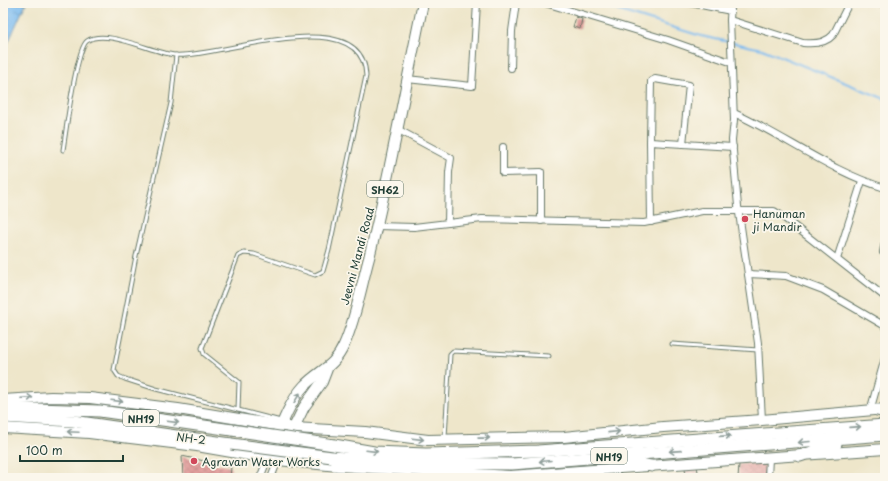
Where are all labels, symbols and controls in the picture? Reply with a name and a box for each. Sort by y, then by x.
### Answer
road number: SH62 [367,181,403,197]
street label: Jeevni Mandi Road [336,205,378,307]
place label: Hanuman ji Mandir [752,205,805,235]
marker: Hanuman ji Mandir [740,214,750,224]
one-way arrow [292,392,301,403]
one-way arrow [20,395,33,402]
one-way arrow [110,397,123,405]
road number: NH19 [123,410,159,426]
one-way arrow [166,418,179,426]
one-way arrow [848,423,861,430]
one-way arrow [67,428,80,435]
street label: NH-2 [175,428,207,448]
one-way arrow [607,428,620,436]
one-way arrow [718,432,731,439]
one-way arrow [477,434,490,442]
one-way arrow [411,435,424,443]
scale bar [20,437,123,463]
one-way arrow [798,438,811,445]
text: 100 m [26,441,63,459]
one-way arrow [365,447,378,455]
road number: NH19 [591,448,627,464]
one-way arrow [669,448,682,455]
place label: Agravan Water Works [202,453,320,470]
marker: Agravan Water Works [189,456,199,466]
one-way arrow [539,457,552,464]

